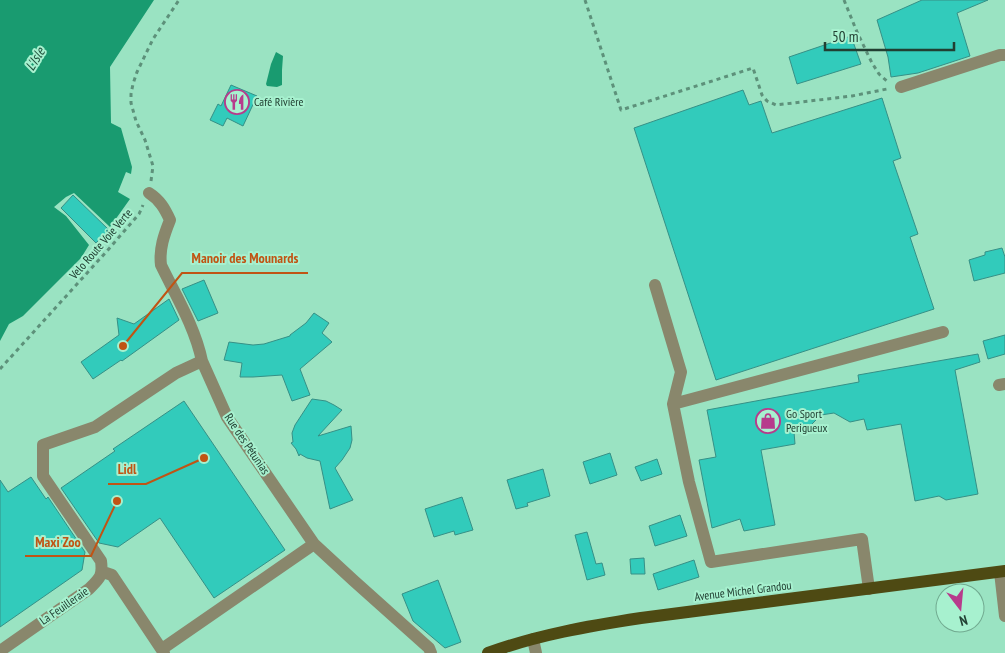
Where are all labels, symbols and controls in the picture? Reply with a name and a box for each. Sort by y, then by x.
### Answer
scale bar [825,20,954,52]
text: 50 m [832,27,858,46]
water label: L'Isle [21,43,50,74]
restaurant icon: Café Rivière [224,89,250,115]
place label: Café Rivière [254,94,303,109]
street label: Velo Route Voie Verte [65,205,135,283]
callout: Manoir des Mounards [182,244,308,273]
text: Manoir des Mounards [192,249,298,267]
place label: Go Sport Perigueux [786,406,827,435]
shop icon: Go Sport Perigueux [755,408,781,434]
street label: Rue des Pétunias [221,410,273,477]
callout: Lidl [108,455,146,484]
text: Lidl [118,460,137,478]
callout: Maxi Zoo [25,527,91,556]
text: Maxi Zoo [35,533,81,551]
street label: Avenue Michel Grandou [693,577,792,604]
street label: La Feuilleraie [36,583,91,628]
north arrow [935,583,985,633]
text: N [957,611,970,630]

